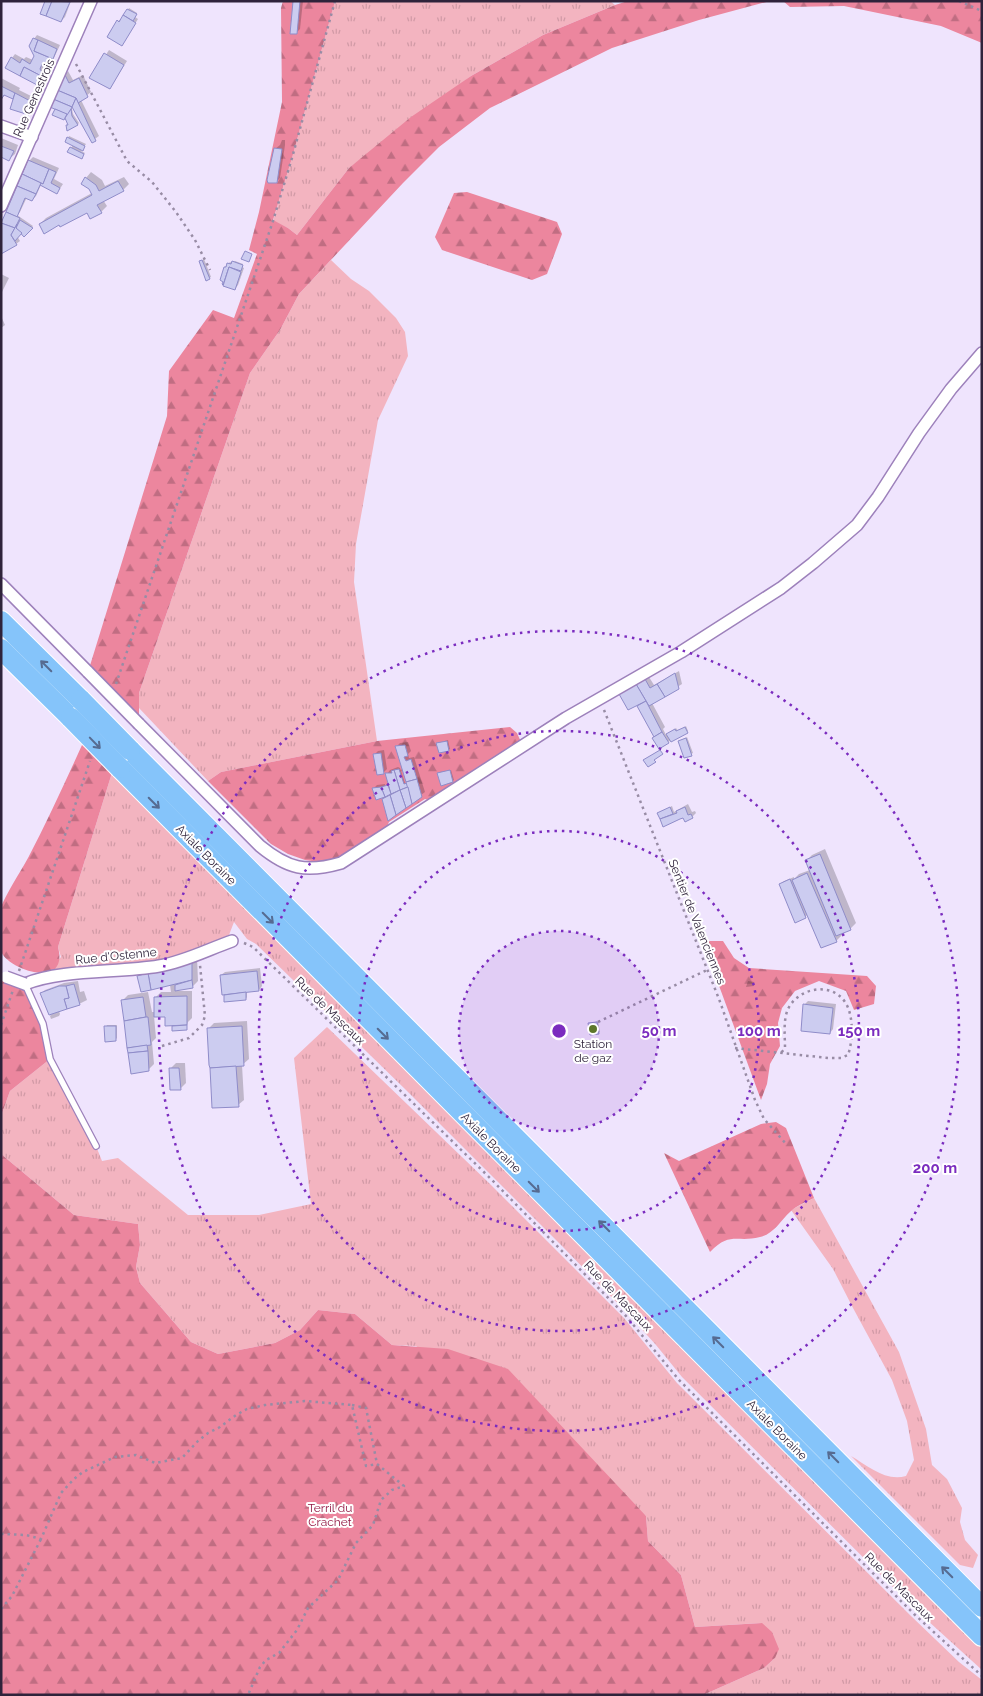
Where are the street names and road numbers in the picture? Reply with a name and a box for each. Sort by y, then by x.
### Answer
street label: Rue Genestrois [11,57,58,139]
street label: Axiale Boraine [173,822,239,888]
street label: Sentier de Valenciennes [665,857,729,987]
street label: Rue d'Ostenne [75,945,157,967]
street label: Rue de Mascaux [292,974,368,1048]
street label: Axiale Boraine [458,1110,524,1176]
street label: Rue de Mascaux [581,1258,655,1334]
street label: Axiale Boraine [744,1397,810,1463]
street label: Rue de Mascaux [862,1550,936,1624]

